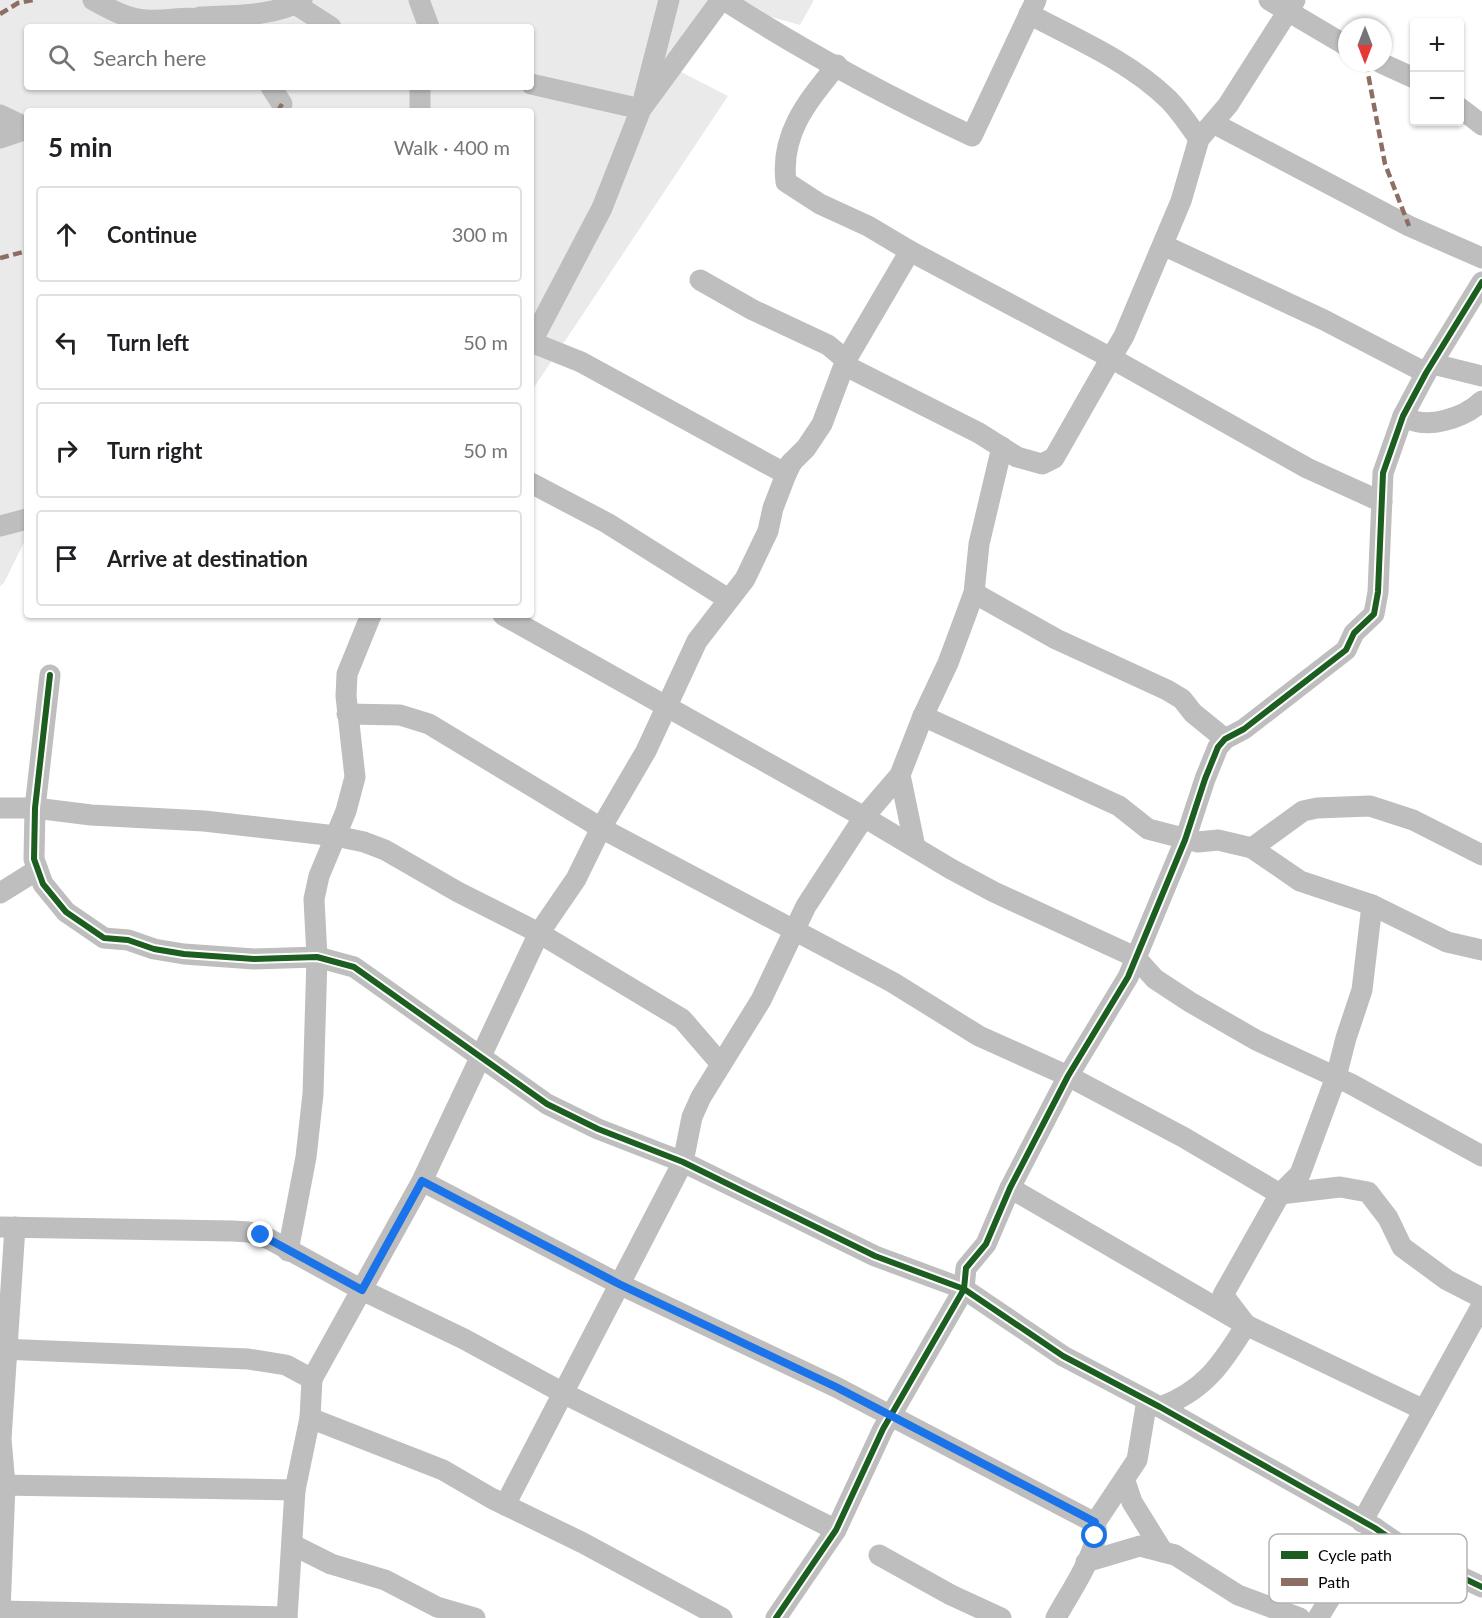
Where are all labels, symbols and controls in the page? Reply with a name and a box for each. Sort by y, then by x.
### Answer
north arrow [1338,18,1392,72]
map controls [1410,18,1464,126]
button: + [1410,18,1464,72]
search box [24,24,534,90]
icon: search [45,41,78,74]
text: Search here [93,44,206,71]
button: − [1410,72,1464,126]
text: 5 min [48,131,112,163]
text: Walk · 400 m [394,135,510,159]
icon: ahead [50,218,83,251]
text: Continue [107,221,197,248]
text: 300 m [452,222,508,246]
icon: left [50,326,83,359]
text: Turn left [107,329,189,356]
text: 50 m [463,330,508,354]
icon: right [50,434,83,467]
text: Turn right [107,437,202,464]
text: 50 m [463,438,508,462]
icon: arrive [50,542,83,575]
text: Arrive at destination [107,545,308,572]
route end [247,1221,273,1247]
route start [1081,1522,1107,1548]
legend [1269,1534,1467,1603]
text: Cycle path [1318,1545,1392,1564]
text: Path [1318,1572,1350,1591]

